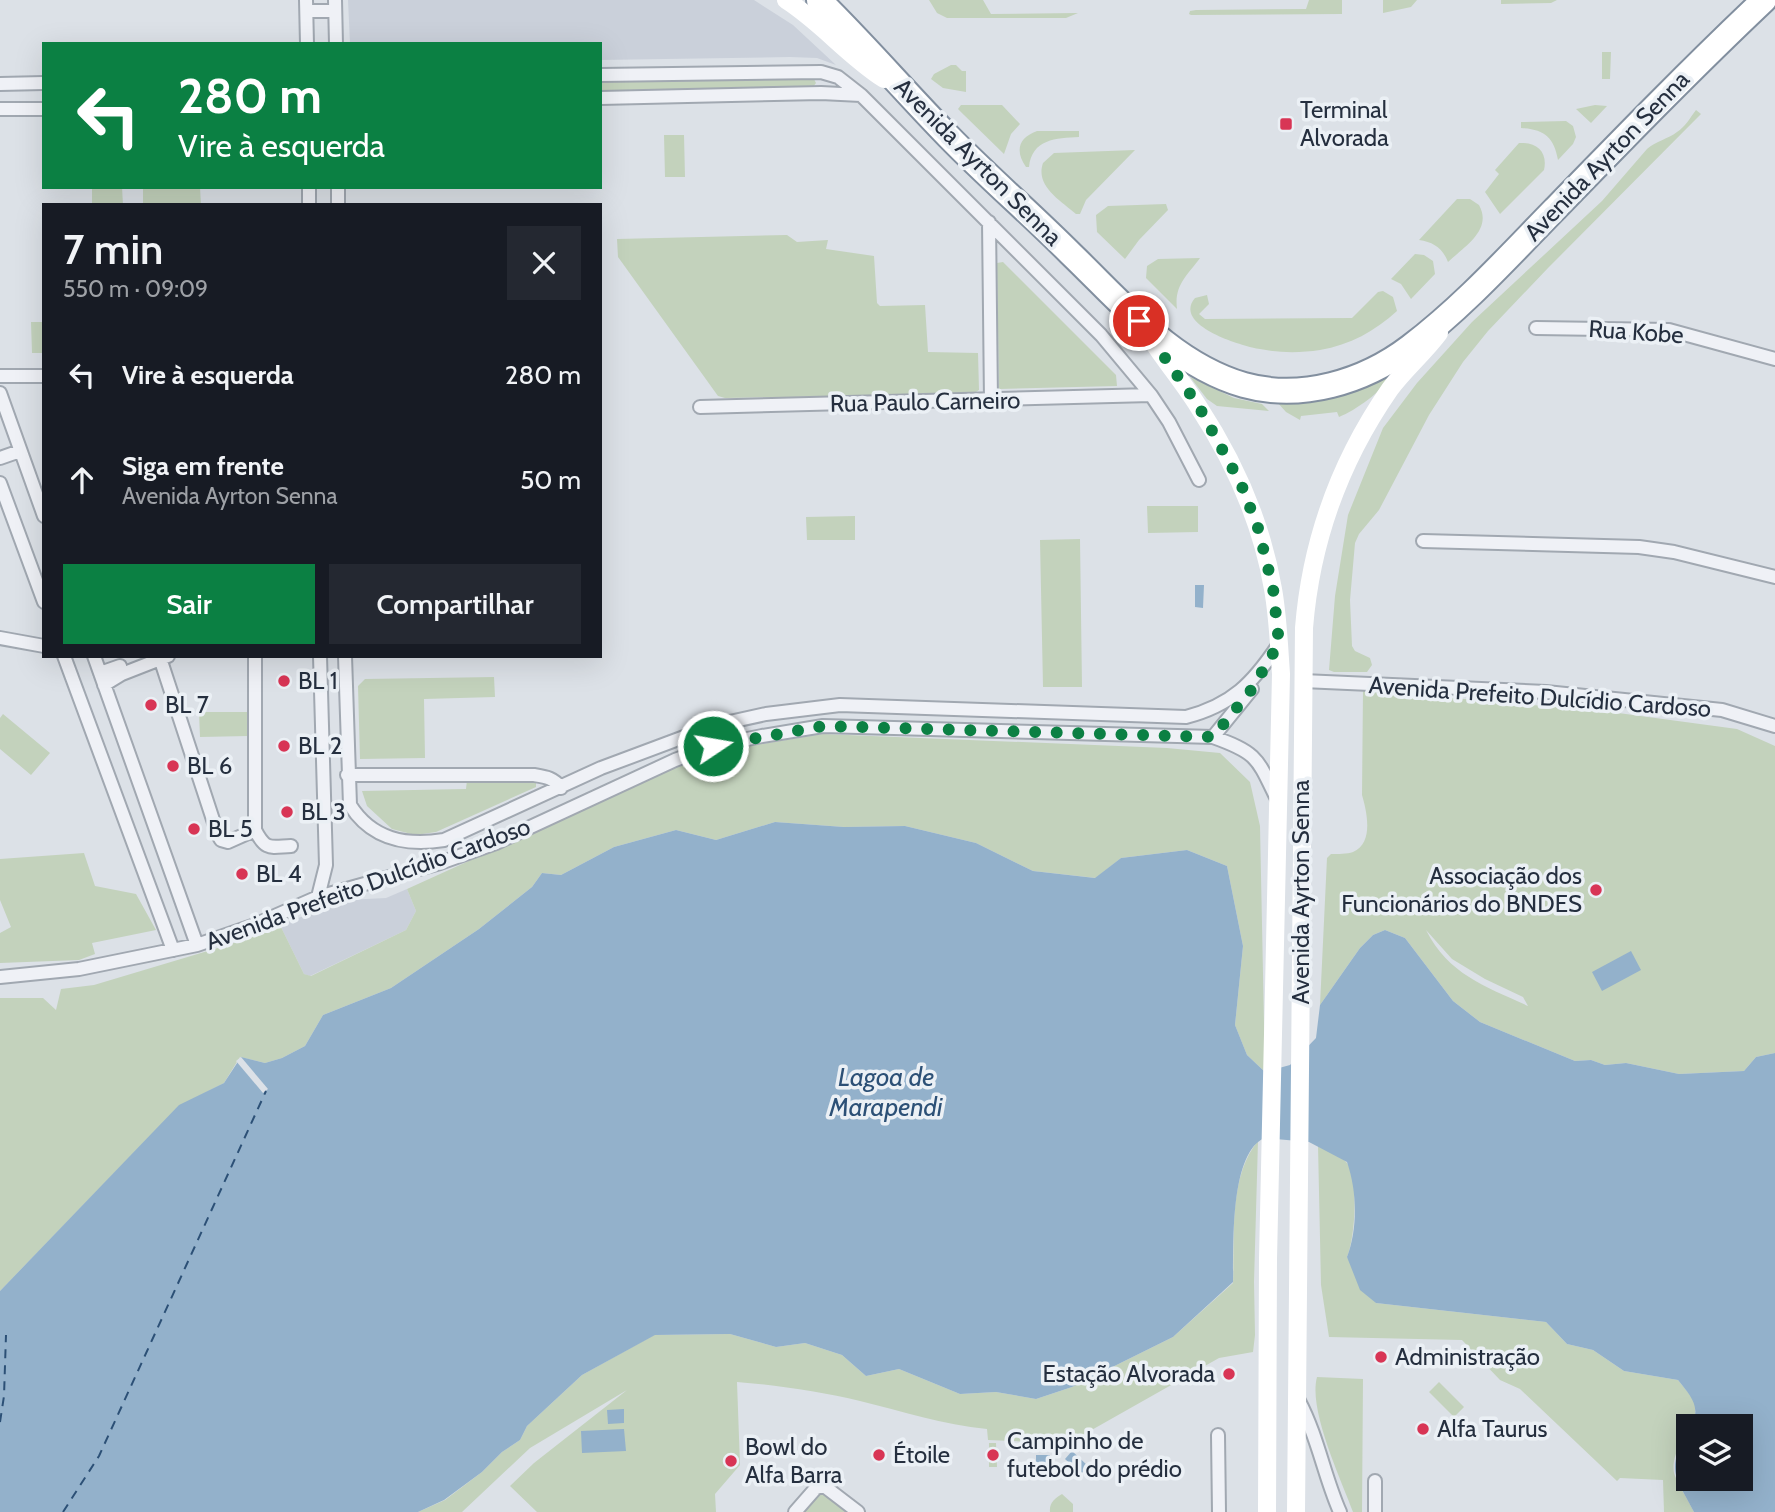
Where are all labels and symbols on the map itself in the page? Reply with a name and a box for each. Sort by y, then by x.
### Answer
street label: Avenida Ayrton Senna [1518,64,1695,247]
street label: Avenida Ayrton Senna [889,72,1068,252]
place label: Terminal Alvorada [1300,95,1389,152]
marker: Terminal Alvorada [1278,116,1294,132]
pin [1109,291,1169,351]
street label: Rua Kobe [1588,314,1685,349]
street label: Rua Paulo Carneiro [830,385,1020,418]
place label: BL 1 [298,666,338,695]
street label: Avenida Prefeito Dulcídio Cardoso [1368,670,1712,723]
marker: BL 1 [276,673,292,689]
place label: BL 7 [165,690,209,719]
marker: BL 7 [143,697,159,713]
position arrow [676,709,750,783]
place label: BL 2 [298,731,342,760]
marker: BL 2 [276,738,292,754]
place label: BL 6 [187,751,232,780]
marker: BL 6 [165,758,181,774]
street label: Avenida Ayrton Senna [1286,779,1315,1004]
place label: BL 3 [301,797,346,826]
marker: BL 3 [279,804,295,820]
street label: Avenida Prefeito Dulcídio Cardoso [202,811,534,956]
place label: BL 5 [208,814,253,843]
marker: BL 5 [186,821,202,837]
place label: BL 4 [256,859,302,888]
place label: Associação dos Funcionários do BNDES [1341,861,1582,918]
marker: BL 4 [234,866,250,882]
marker: Associação dos Funcionários do BNDES [1588,882,1604,898]
water label: Lagoa de Marapendi [828,1061,943,1123]
place label: Administração [1395,1342,1540,1371]
marker: Administração [1373,1349,1389,1365]
place label: Estação Alvorada [1043,1359,1215,1388]
marker: Estação Alvorada [1221,1366,1237,1382]
place label: Alfa Taurus [1437,1414,1548,1443]
marker: Alfa Taurus [1415,1421,1431,1437]
place label: Campinho de futebol do prédio [1007,1426,1182,1483]
place label: Bowl do Alfa Barra [745,1432,843,1489]
place label: Étoile [893,1440,950,1469]
marker: Étoile [871,1447,887,1463]
marker: Campinho de futebol do prédio [985,1447,1001,1463]
marker: Bowl do Alfa Barra [723,1453,739,1469]

